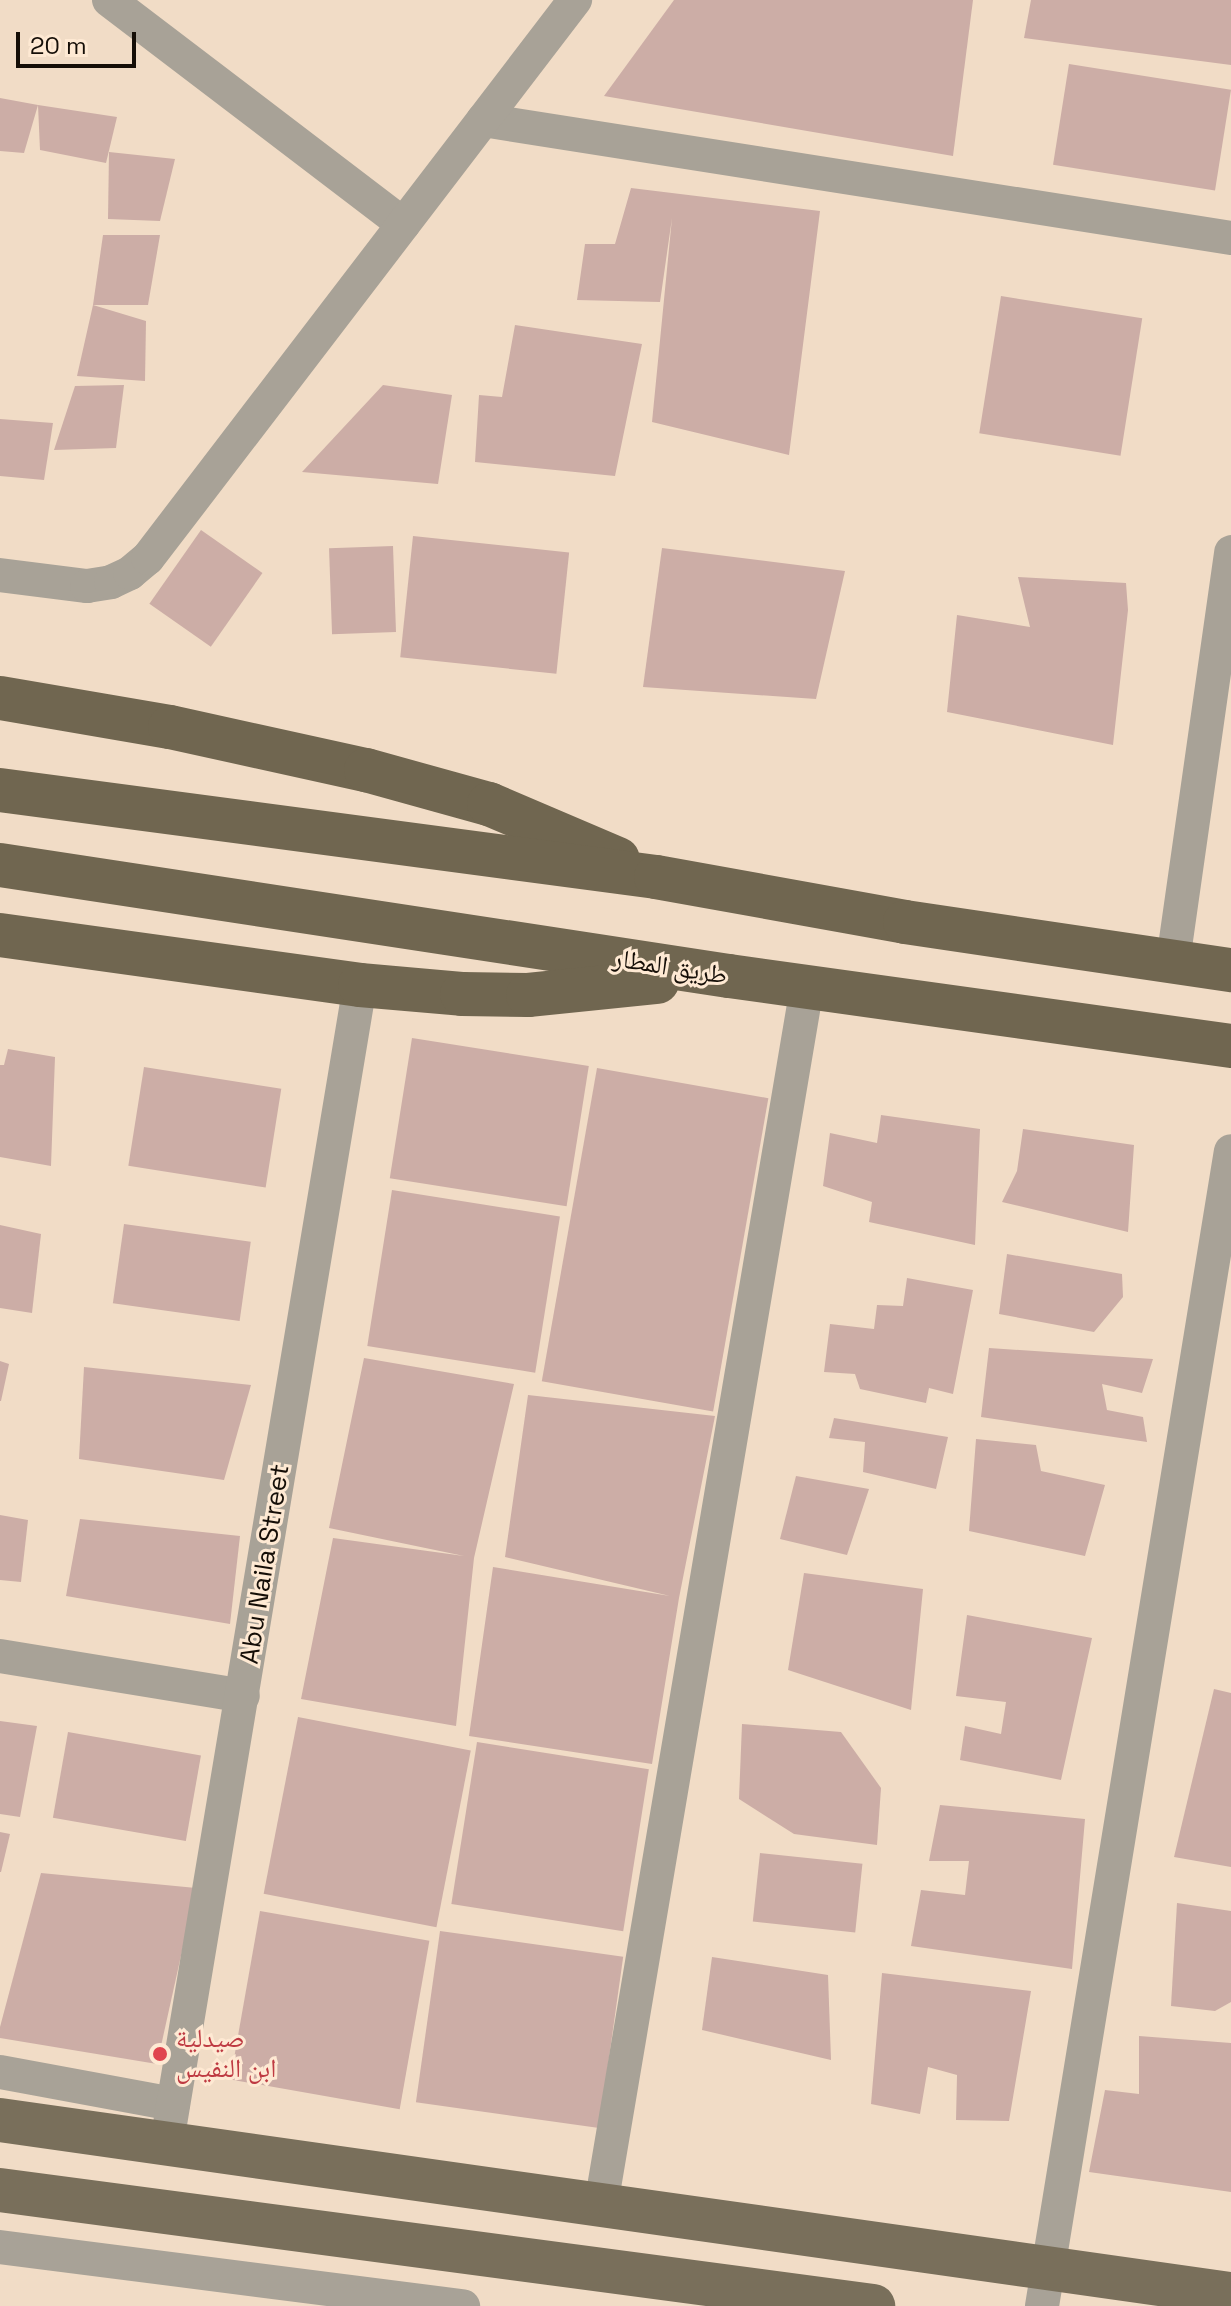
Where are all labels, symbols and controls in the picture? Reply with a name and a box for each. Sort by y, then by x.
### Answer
scale bar [20,16,140,66]
text: 20 m [30,30,87,61]
street label: طريق المطار [611,943,729,991]
street label: Abu Naila Street [234,1462,296,1666]
place label: صيدلية ابن النفيس [176,2023,276,2084]
marker: صيدلية ابن النفيس [151,2045,169,2063]

